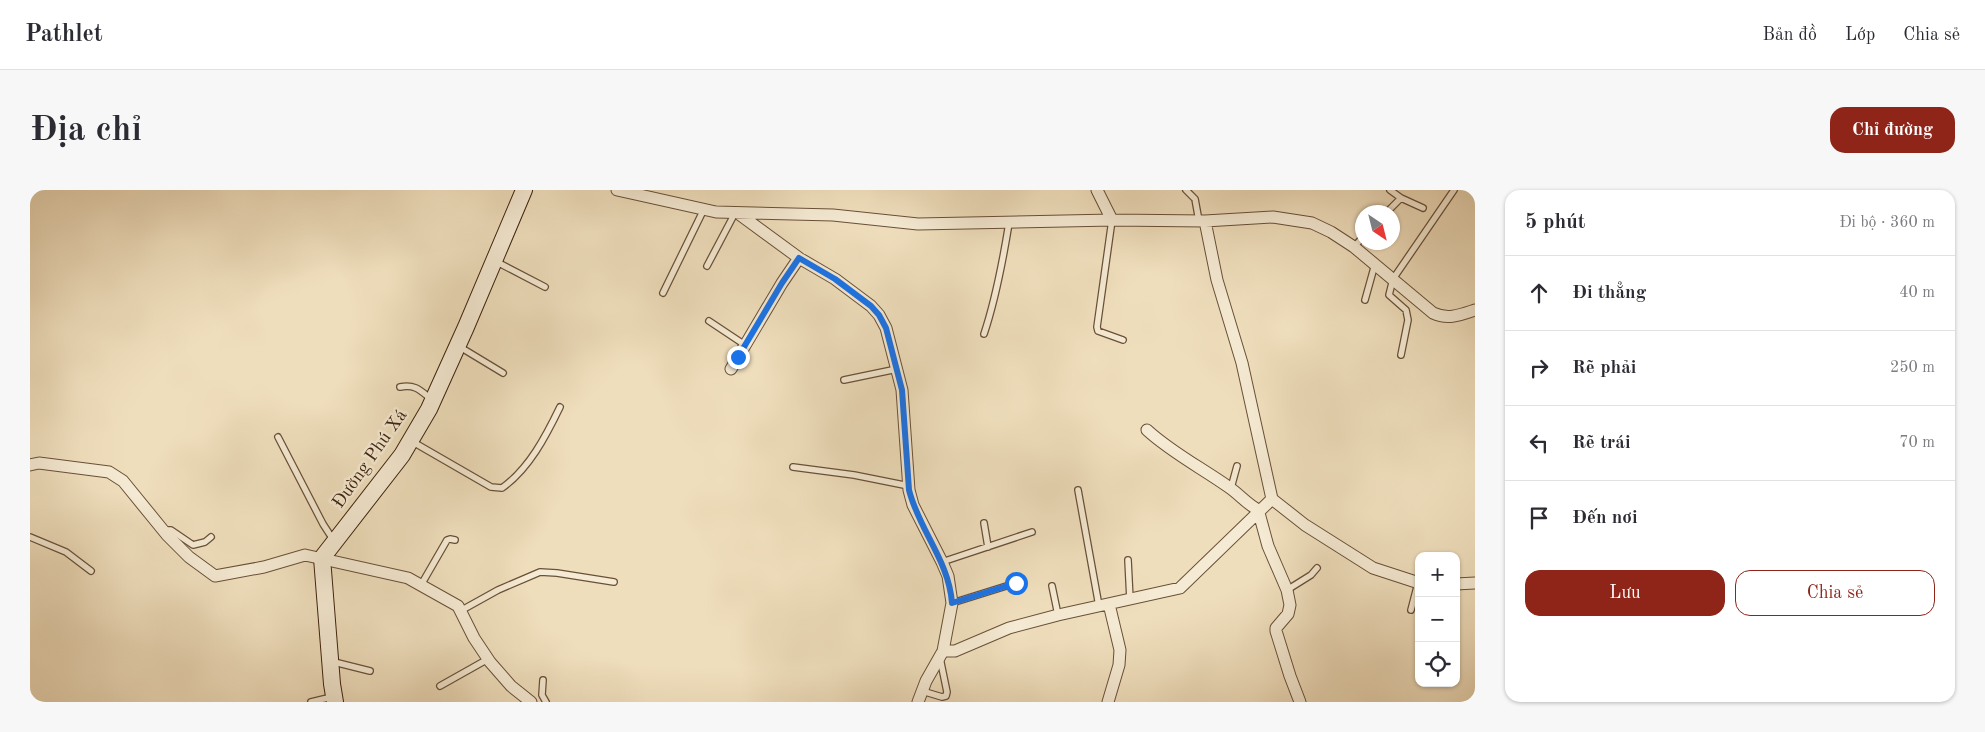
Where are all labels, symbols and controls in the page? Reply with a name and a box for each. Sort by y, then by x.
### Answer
text: Pathlet [25,23,103,47]
text: Bản đồ [1763,26,1817,44]
text: Lớp [1845,26,1875,44]
text: Chia sẻ [1903,26,1960,44]
button: Chỉ đường [1830,107,1955,153]
text: Địa chỉ [30,113,142,148]
north arrow [1355,205,1400,250]
text: 5 phút [1525,212,1585,233]
text: Đi bộ · 360 m [1839,215,1935,231]
icon: ahead [1525,279,1553,307]
text: Đi thẳng [1572,284,1646,303]
text: 40 m [1899,285,1935,301]
route end [727,346,750,369]
icon: right [1525,354,1553,382]
text: Rẽ phải [1572,359,1636,378]
text: 250 m [1890,360,1935,376]
street label: Đường Phú Xá [329,406,411,512]
icon: left [1525,429,1553,457]
text: Rẽ trái [1572,434,1631,453]
text: 70 m [1899,435,1935,451]
icon: arrive [1525,504,1553,532]
text: Đến nơi [1572,509,1638,528]
map controls [1415,552,1460,687]
button: + [1415,552,1460,597]
button: Lưu [1525,570,1725,616]
button: Chia sẻ [1735,570,1935,616]
route start [1005,572,1028,595]
button: − [1415,597,1460,642]
button: locate [1415,642,1460,687]

